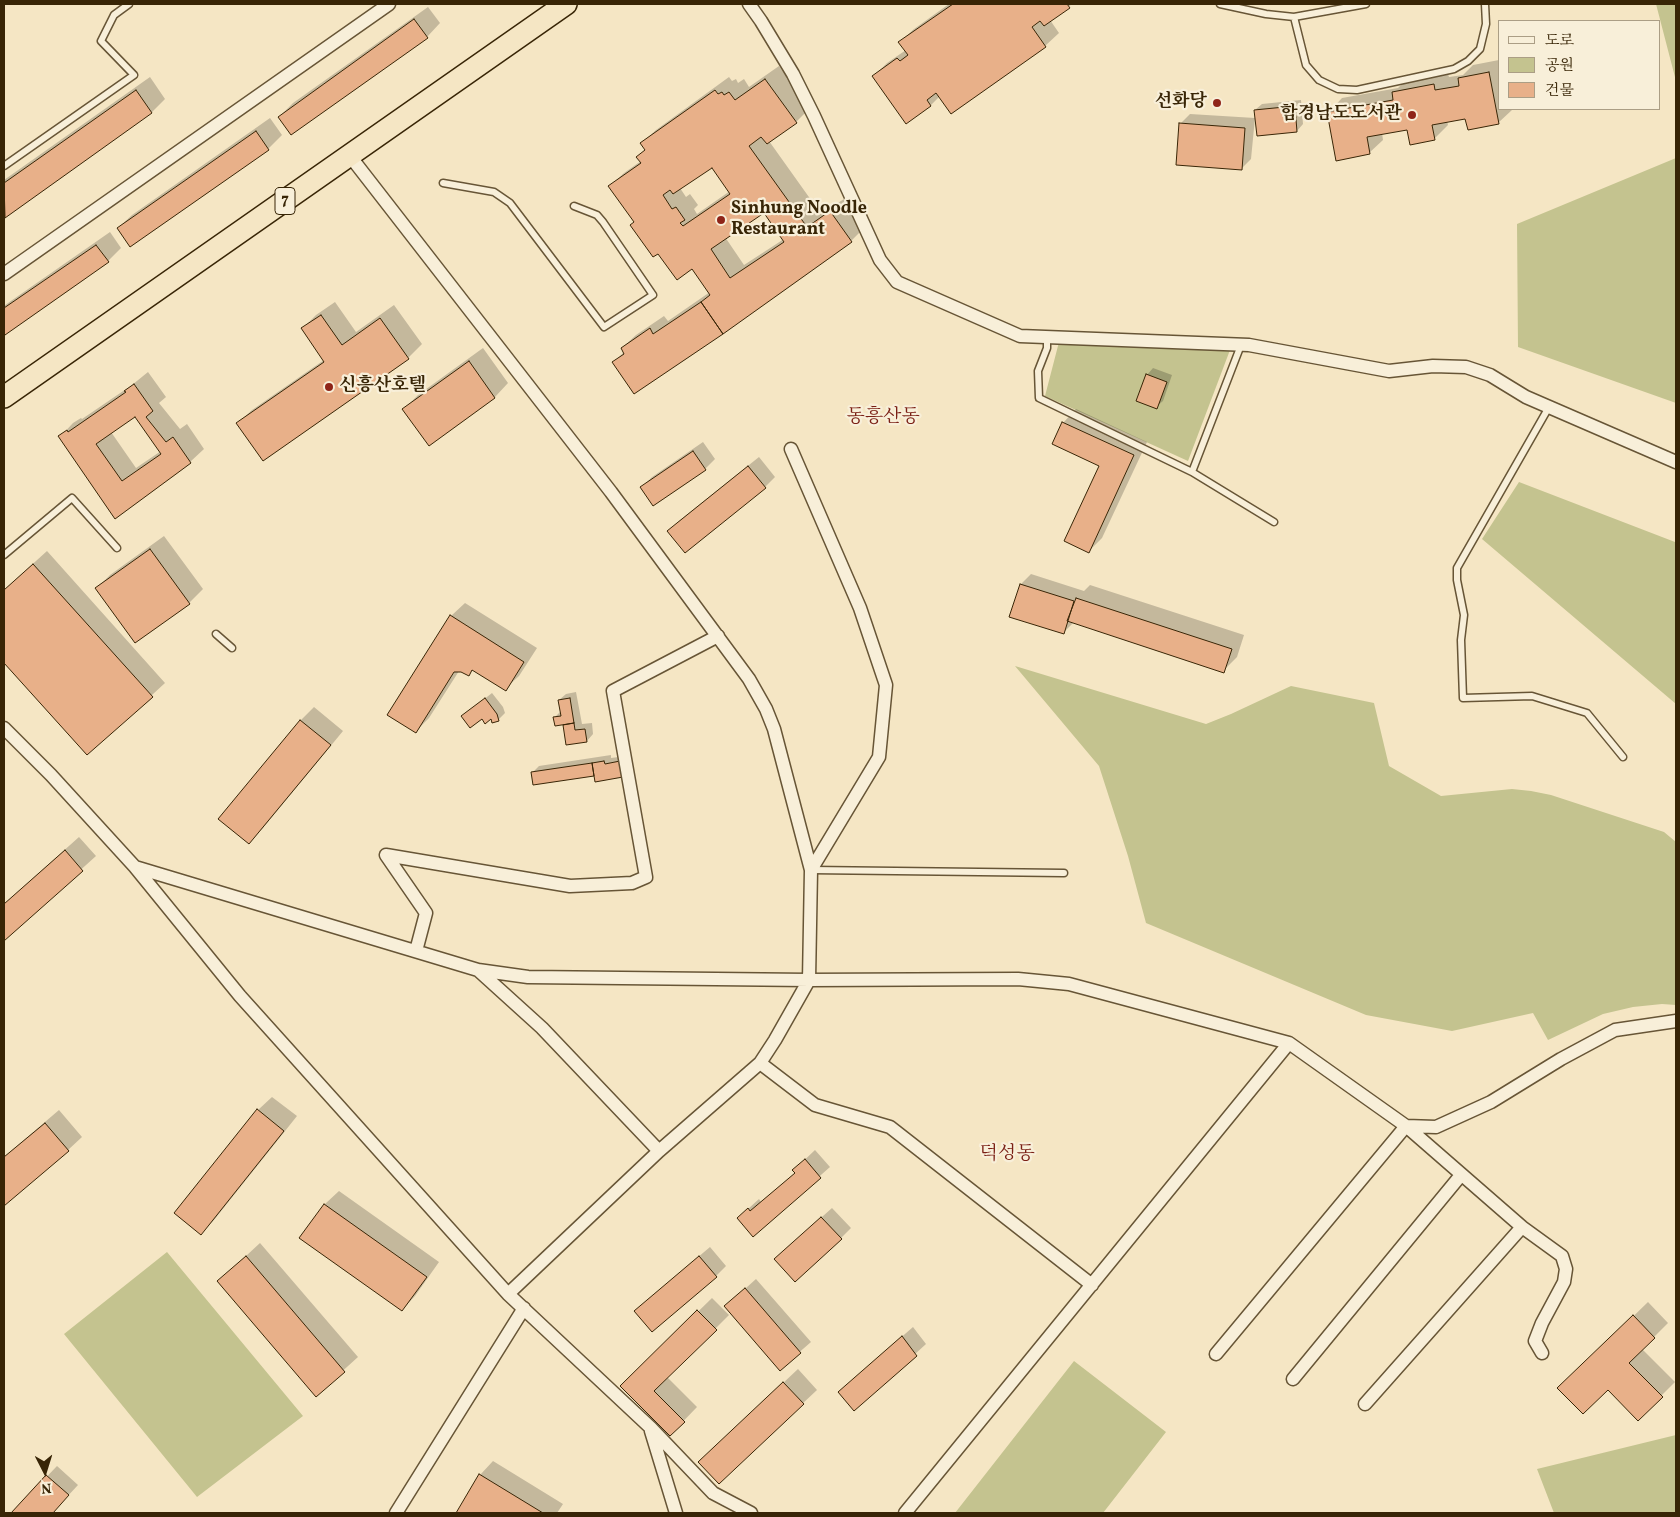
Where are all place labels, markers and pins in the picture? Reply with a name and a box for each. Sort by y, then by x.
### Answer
place label: 선화당 [1155,92,1207,114]
marker: 선화당 [1211,97,1223,109]
place label: 함경남도도서관 [1280,104,1402,126]
marker: 함경남도도서관 [1406,109,1418,121]
place label: Sinhung Noodle Restaurant [731,199,867,242]
marker: Sinhung Noodle Restaurant [715,214,727,226]
place label: 신흥산호텔 [339,376,426,398]
marker: 신흥산호텔 [323,381,335,393]

